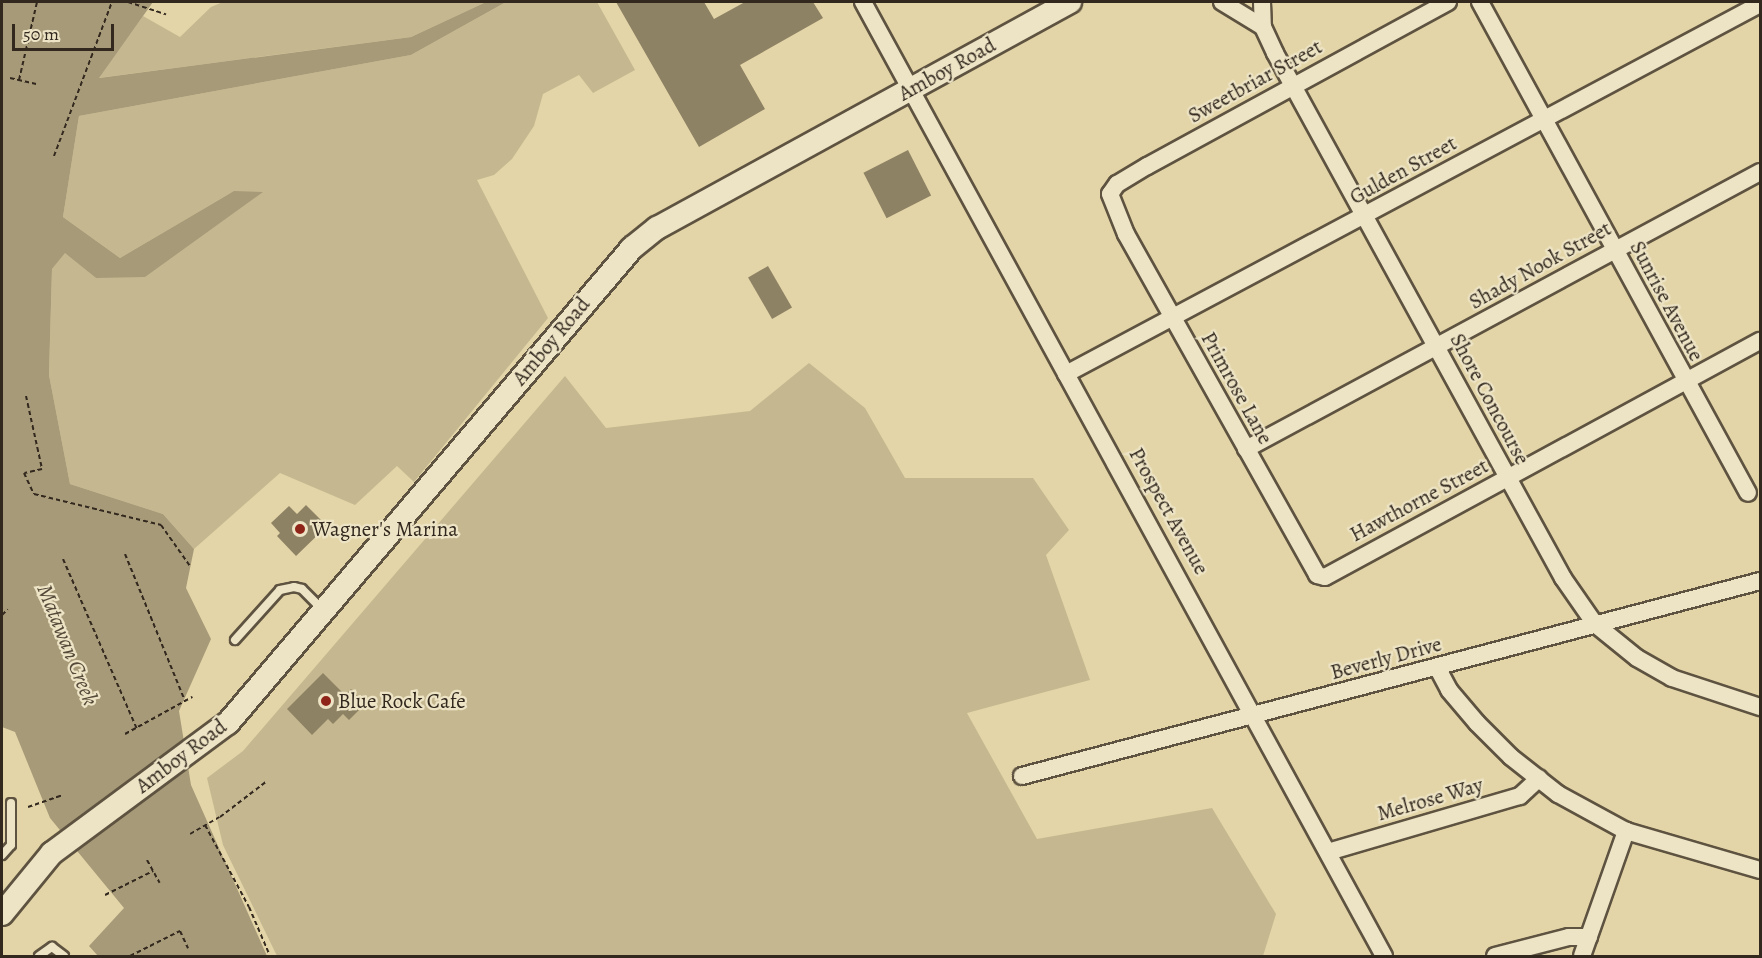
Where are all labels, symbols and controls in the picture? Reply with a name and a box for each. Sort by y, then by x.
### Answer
scale bar [15,12,117,50]
text: 50 m [23,22,59,46]
street label: Amboy Road [894,32,1000,106]
street label: Sweetbriar Street [1184,34,1326,128]
street label: Gulden Street [1345,130,1461,210]
street label: Shady Nook Street [1465,216,1615,314]
street label: Sunrise Avenue [1625,237,1709,365]
street label: Amboy Road [507,292,595,390]
street label: Primrose Lane [1196,327,1278,449]
street label: Shore Concourse [1445,329,1535,469]
street label: Prospect Avenue [1124,443,1214,579]
street label: Hawthorne Street [1346,453,1492,547]
place label: Wagner's Marina [312,516,458,542]
marker: Wagner's Marina [293,522,307,536]
water label: Matawan Creek [31,581,103,709]
street label: Beverly Drive [1328,631,1444,685]
place label: Blue Rock Cafe [338,688,466,714]
marker: Blue Rock Cafe [319,694,333,708]
street label: Amboy Road [131,714,231,798]
street label: Melrose Way [1374,772,1486,826]

